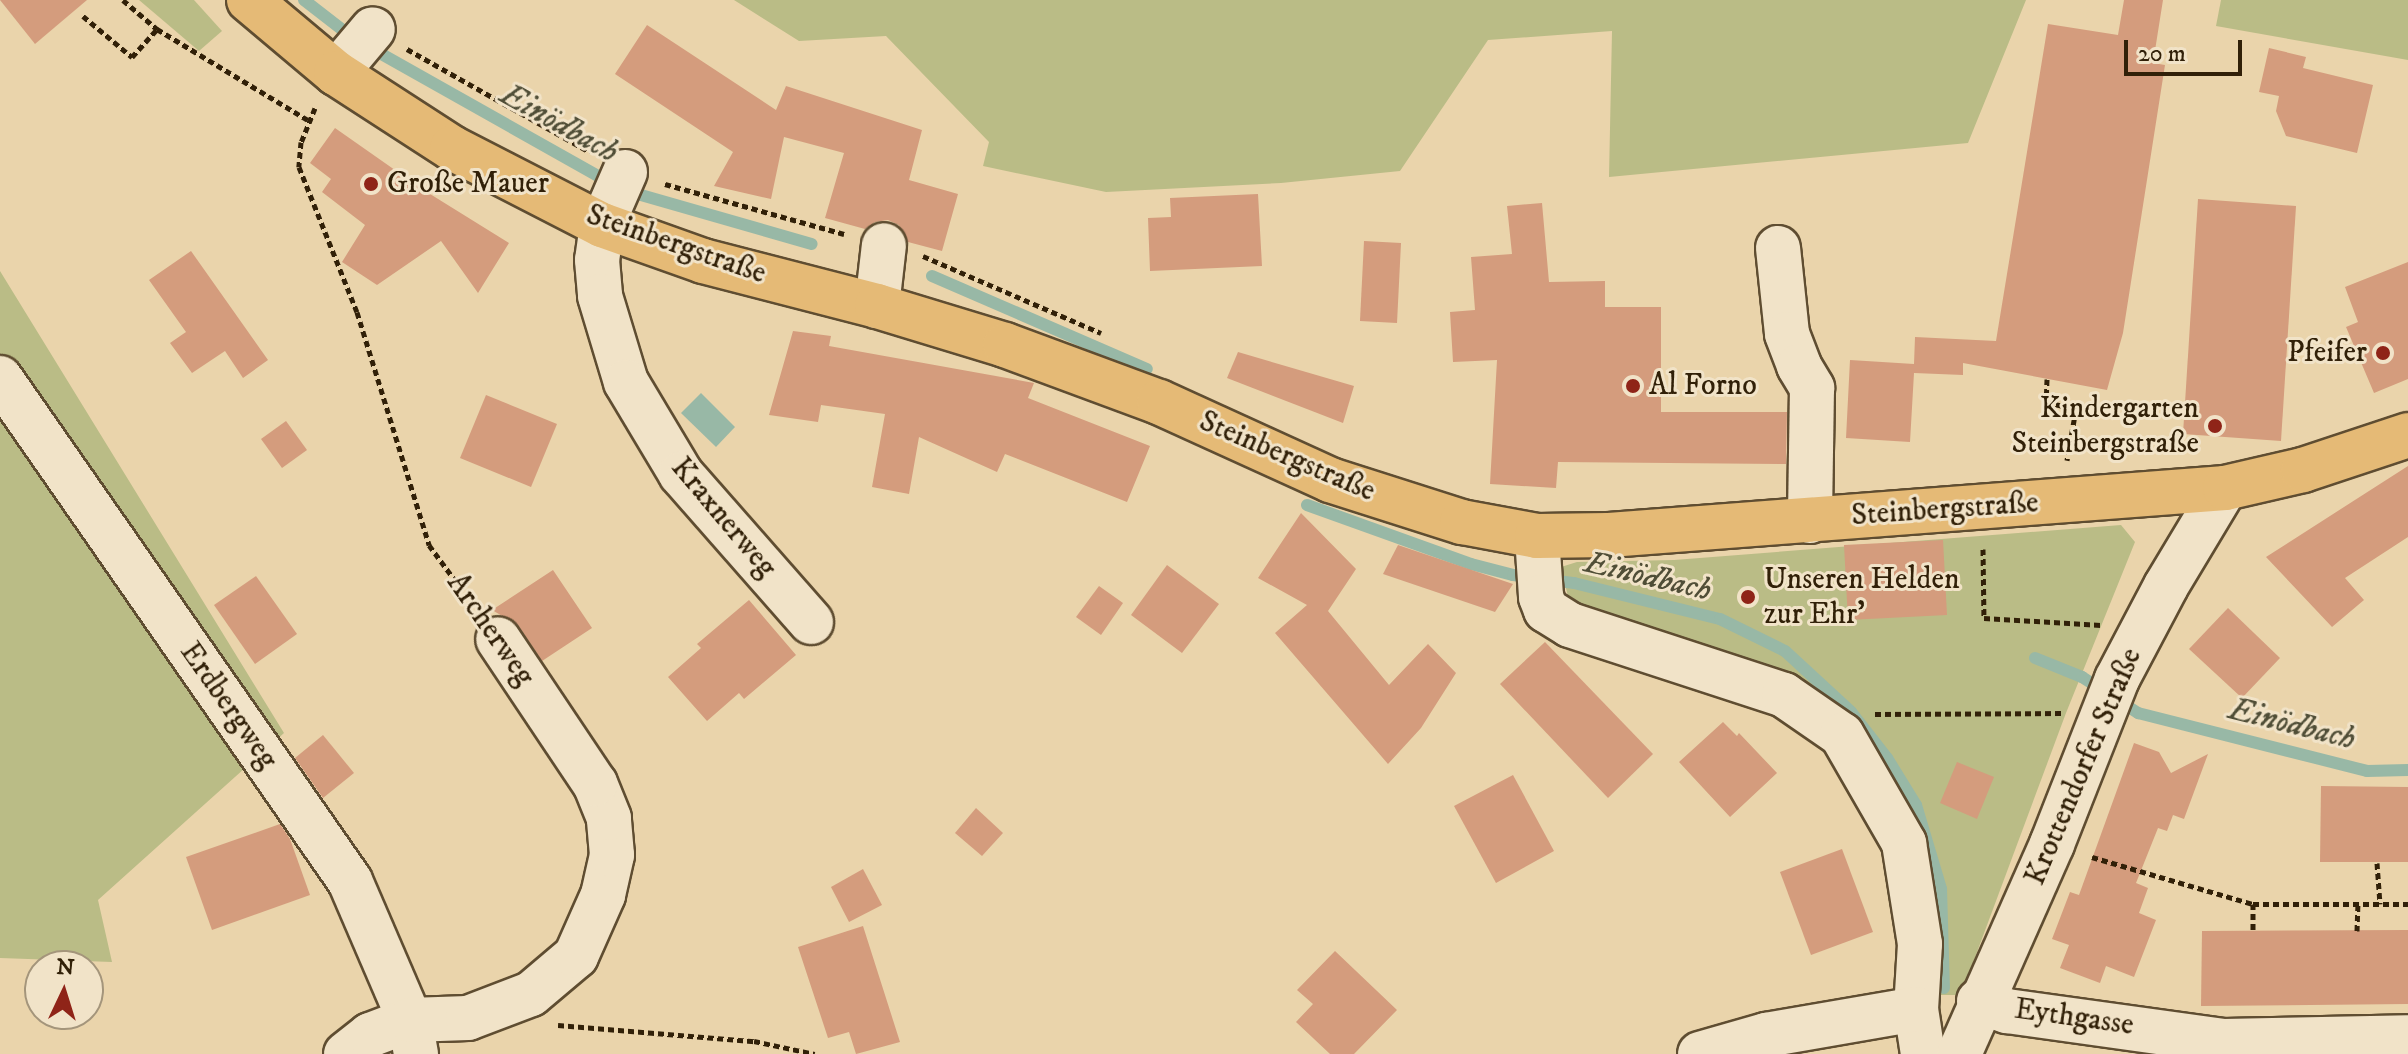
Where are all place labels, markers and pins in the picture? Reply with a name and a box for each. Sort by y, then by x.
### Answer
place label: Große Mauer [387,166,549,202]
marker: Große Mauer [362,175,380,193]
place label: Pfeifer [2287,335,2367,371]
marker: Pfeifer [2374,344,2392,362]
place label: Al Forno [1649,368,1757,404]
marker: Al Forno [1624,377,1642,395]
place label: Kindergarten Steinbergstraße [2012,391,2199,462]
marker: Kindergarten Steinbergstraße [2206,417,2224,435]
place label: Unseren Helden zur Ehr' [1764,562,1960,632]
marker: Unseren Helden zur Ehr' [1739,588,1757,606]

